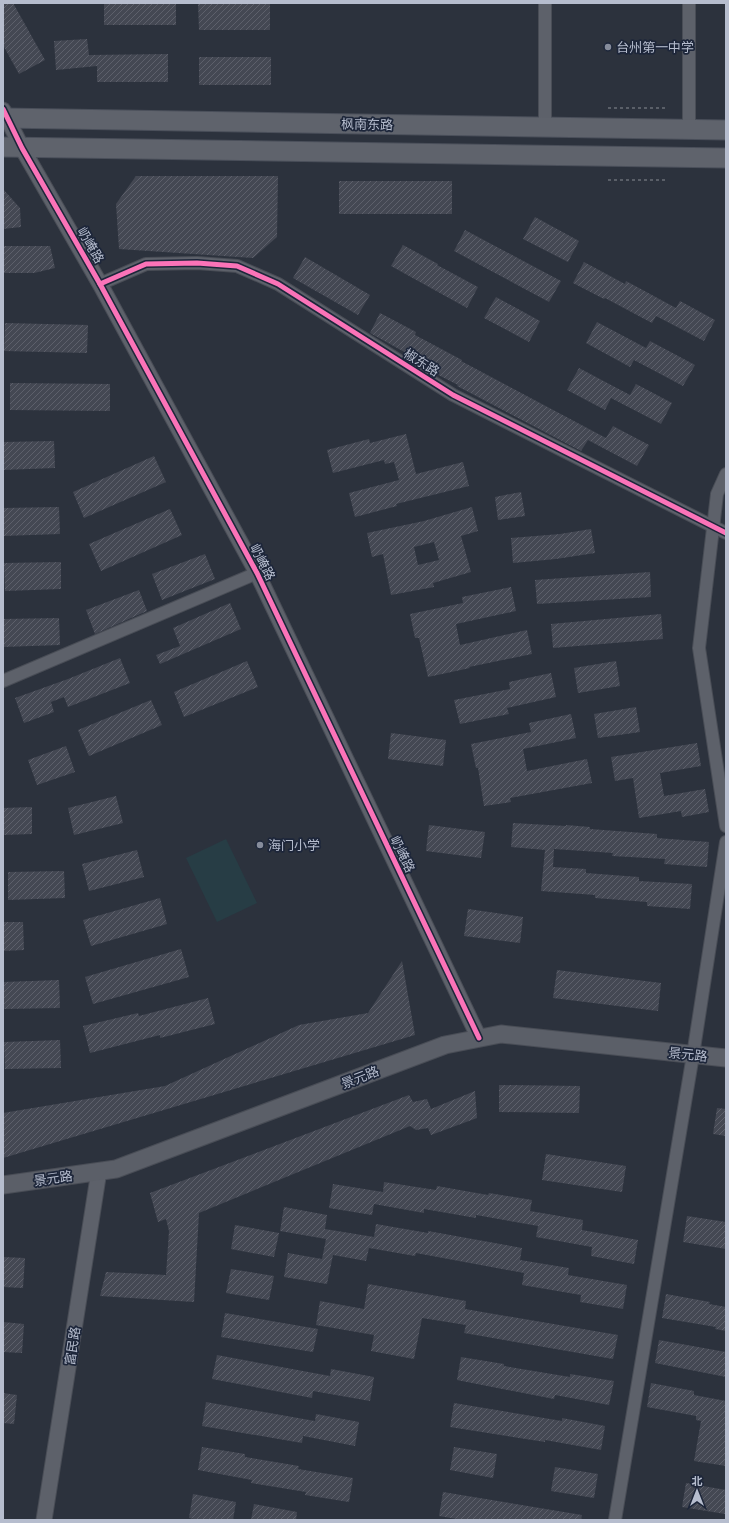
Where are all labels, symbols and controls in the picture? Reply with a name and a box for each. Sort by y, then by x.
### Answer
place label: 台州第一中学 [616,40,694,54]
marker: 台州第一中学 [603,42,613,52]
street label: 枫南东路 [341,117,393,131]
street label: 屷崦路 [75,225,107,265]
street label: 椒东路 [402,346,442,378]
street label: 屷崦路 [248,541,278,583]
street label: 屷崦路 [388,833,418,875]
place label: 海门小学 [268,838,320,852]
marker: 海门小学 [255,840,265,850]
street label: 景元路 [668,1045,708,1063]
street label: 景元路 [339,1063,381,1091]
street label: 景元路 [33,1168,73,1188]
street label: 富民路 [62,1326,82,1366]
north arrow [677,1471,717,1511]
text: 北 [692,1475,703,1487]

